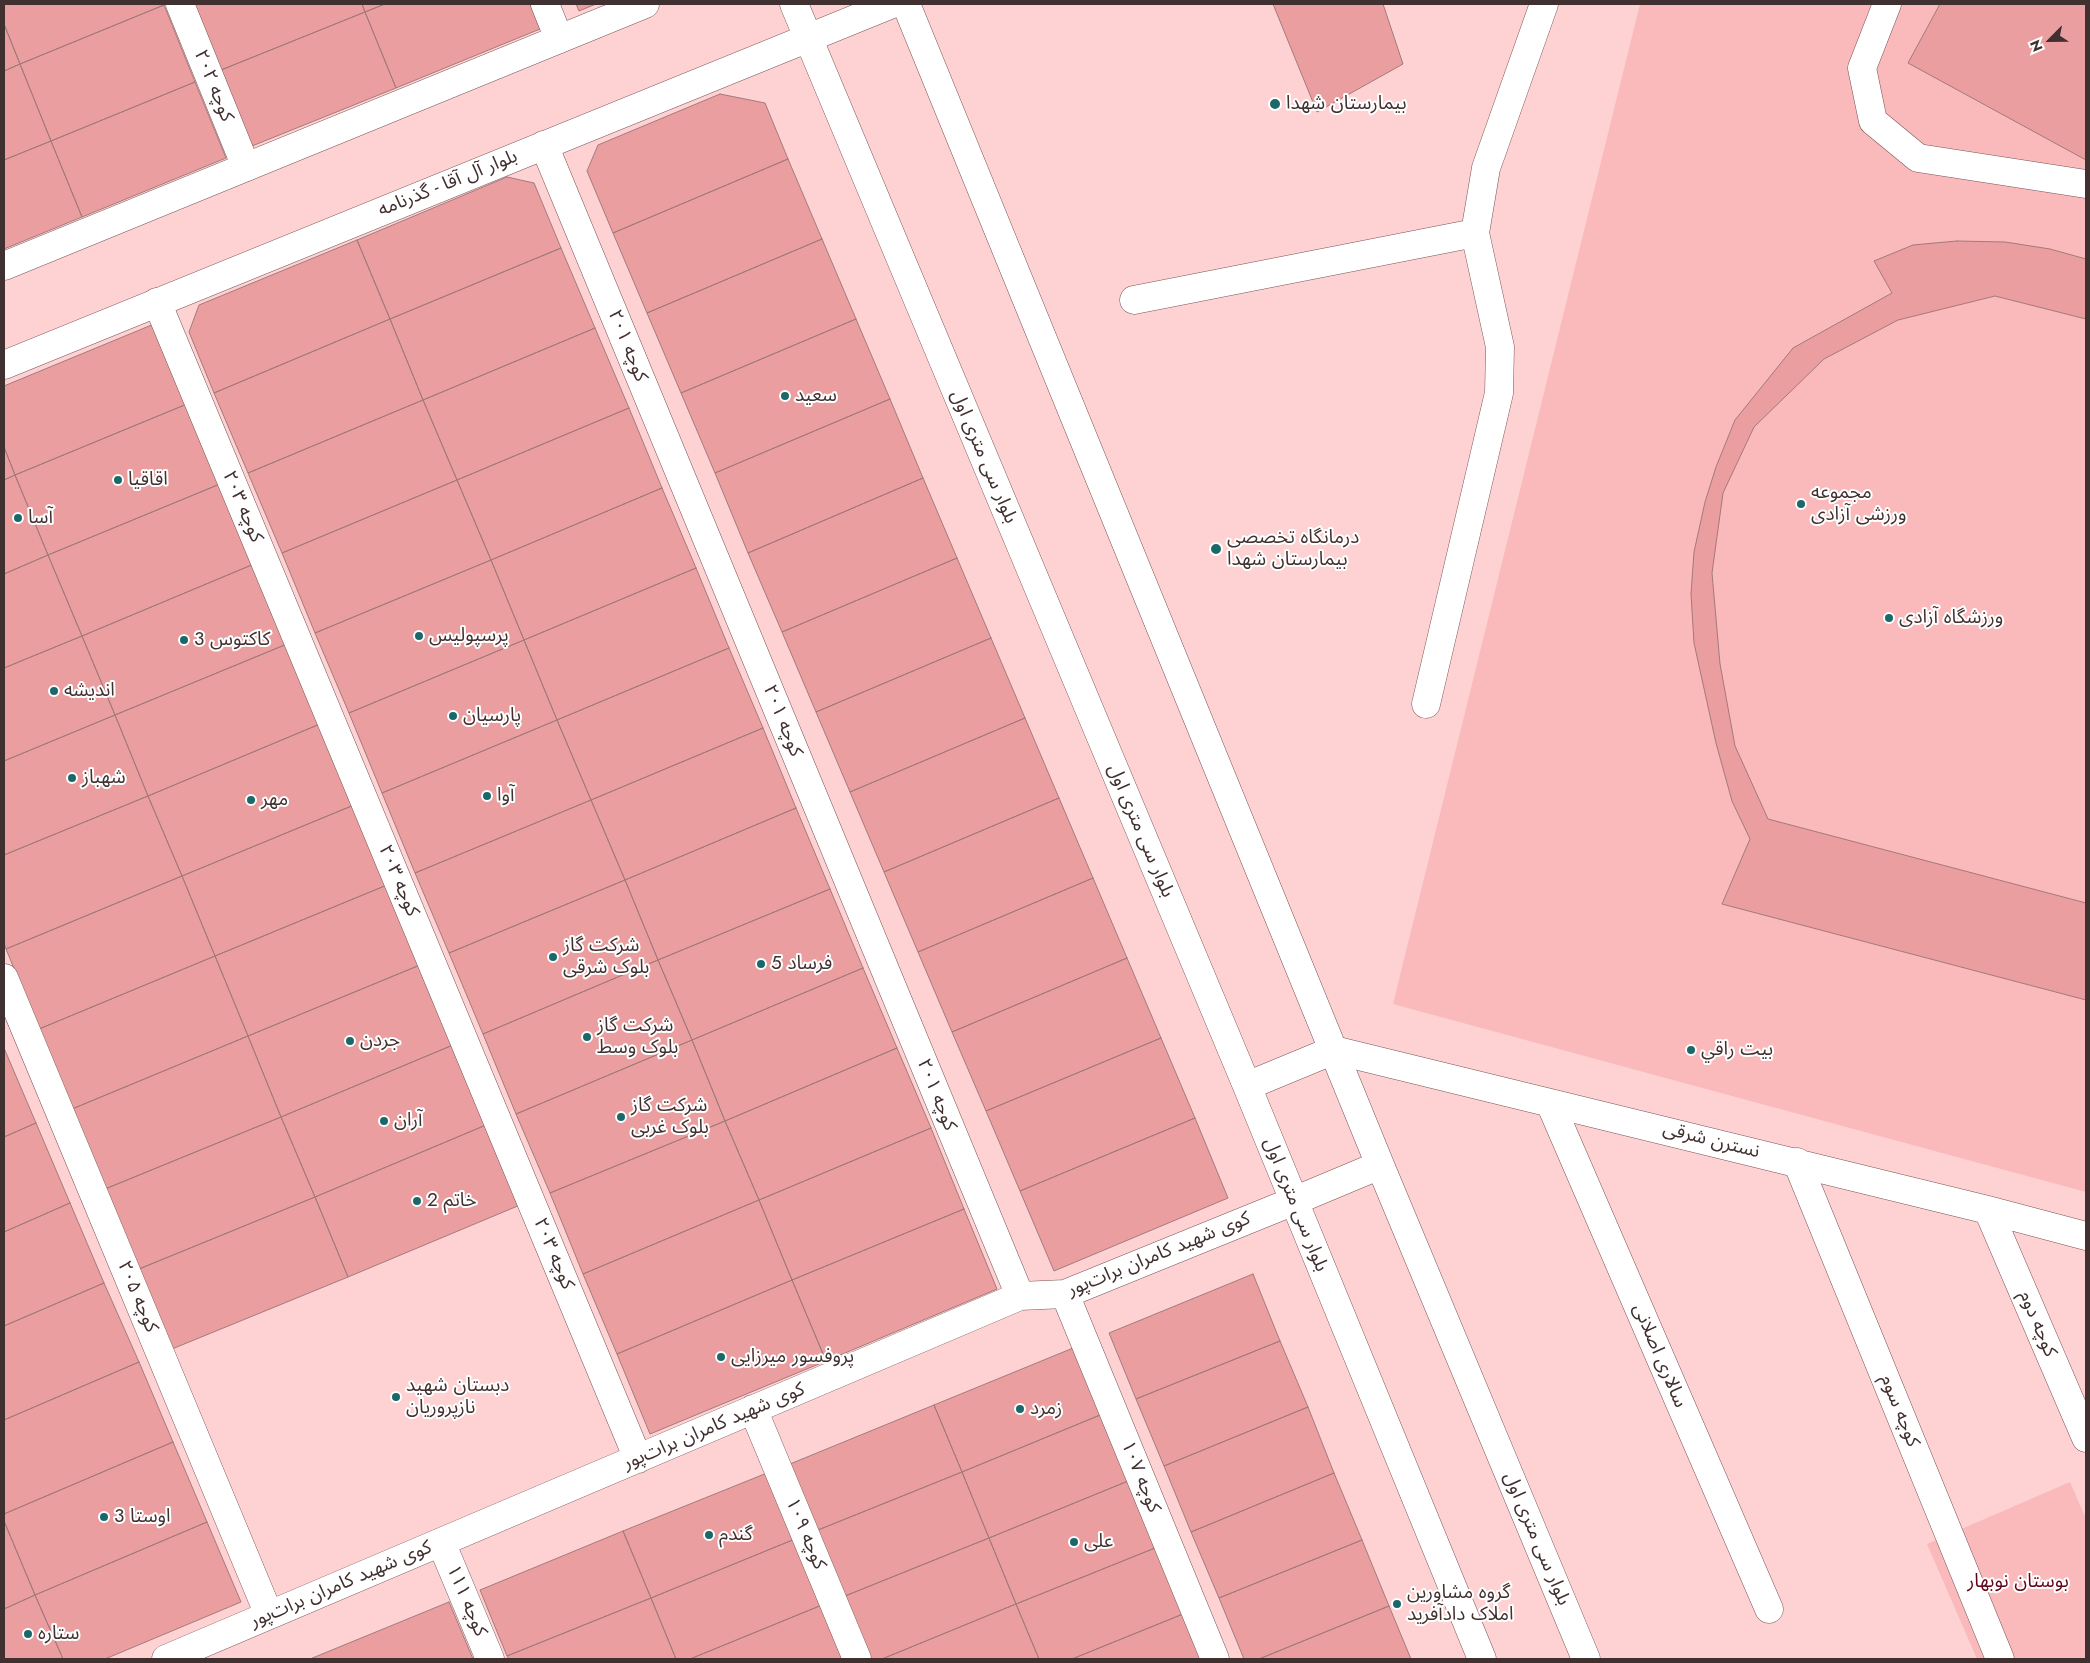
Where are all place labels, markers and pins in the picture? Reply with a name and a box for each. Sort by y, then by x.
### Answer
place label: بیمارستان شهدا [1286,93,1406,115]
marker: بیمارستان شهدا [1268,97,1282,111]
place label: سعید [795,385,837,407]
marker: سعید [779,390,791,402]
place label: اقاقیا [128,469,168,491]
marker: اقاقیا [112,474,124,486]
place label: مجموعه ورزشی آزادی [1811,482,1906,526]
marker: مجموعه ورزشی آزادی [1795,498,1807,510]
place label: آسا [28,507,53,529]
marker: آسا [12,512,24,524]
place label: درمانگاه تخصصی بیمارستان شهدا [1227,527,1359,571]
marker: درمانگاه تخصصی بیمارستان شهدا [1209,542,1223,556]
place label: ورزشگاه آزادی [1899,607,2003,629]
marker: ورزشگاه آزادی [1883,612,1895,624]
place label: پرسپولیس [429,625,509,647]
place label: کاکتوس 3 [194,629,270,651]
marker: پرسپولیس [413,630,425,642]
marker: کاکتوس 3 [178,634,190,646]
place label: اندیشه [64,680,115,702]
marker: اندیشه [48,685,60,697]
place label: پارسیان [463,705,521,727]
marker: پارسیان [447,710,459,722]
place label: شهباز [82,767,126,789]
marker: شهباز [66,772,78,784]
place label: آوا [497,785,514,807]
place label: مهر [261,789,288,811]
marker: آوا [481,790,493,802]
marker: مهر [245,794,257,806]
place label: شرکت گاز بلوک شرقی [563,935,649,979]
marker: شرکت گاز بلوک شرقی [547,951,559,963]
place label: فرساد 5 [771,953,832,975]
marker: فرساد 5 [755,958,767,970]
place label: شرکت گاز بلوک وسط [597,1015,678,1059]
place label: جردن [360,1030,400,1052]
marker: شرکت گاز بلوک وسط [581,1031,593,1043]
marker: جردن [344,1035,356,1047]
place label: بيت راقي [1701,1039,1773,1061]
marker: بيت راقي [1685,1044,1697,1056]
place label: شرکت گاز بلوک غربی [631,1095,709,1139]
place label: آران [394,1110,422,1132]
marker: شرکت گاز بلوک غربی [615,1111,627,1123]
marker: آران [378,1115,390,1127]
place label: خاتم 2 [427,1190,477,1212]
marker: خاتم 2 [411,1195,423,1207]
place label: پروفسور میرزایی [731,1346,854,1368]
marker: پروفسور میرزایی [715,1351,727,1363]
place label: دبستان شهید نازپروریان [406,1375,509,1419]
marker: دبستان شهید نازپروریان [390,1391,402,1403]
place label: زمرد [1030,1398,1062,1420]
marker: زمرد [1014,1403,1026,1415]
place label: اوستا 3 [114,1506,171,1528]
marker: اوستا 3 [98,1511,110,1523]
place label: گندم [719,1524,753,1546]
marker: گندم [703,1529,715,1541]
place label: علی [1084,1531,1113,1553]
marker: علی [1068,1536,1080,1548]
place label: گروه مشاورین املاک دادآفرید [1407,1582,1514,1626]
marker: گروه مشاورین املاک دادآفرید [1391,1598,1403,1610]
place label: ستاره [38,1623,79,1645]
marker: ستاره [22,1628,34,1640]

